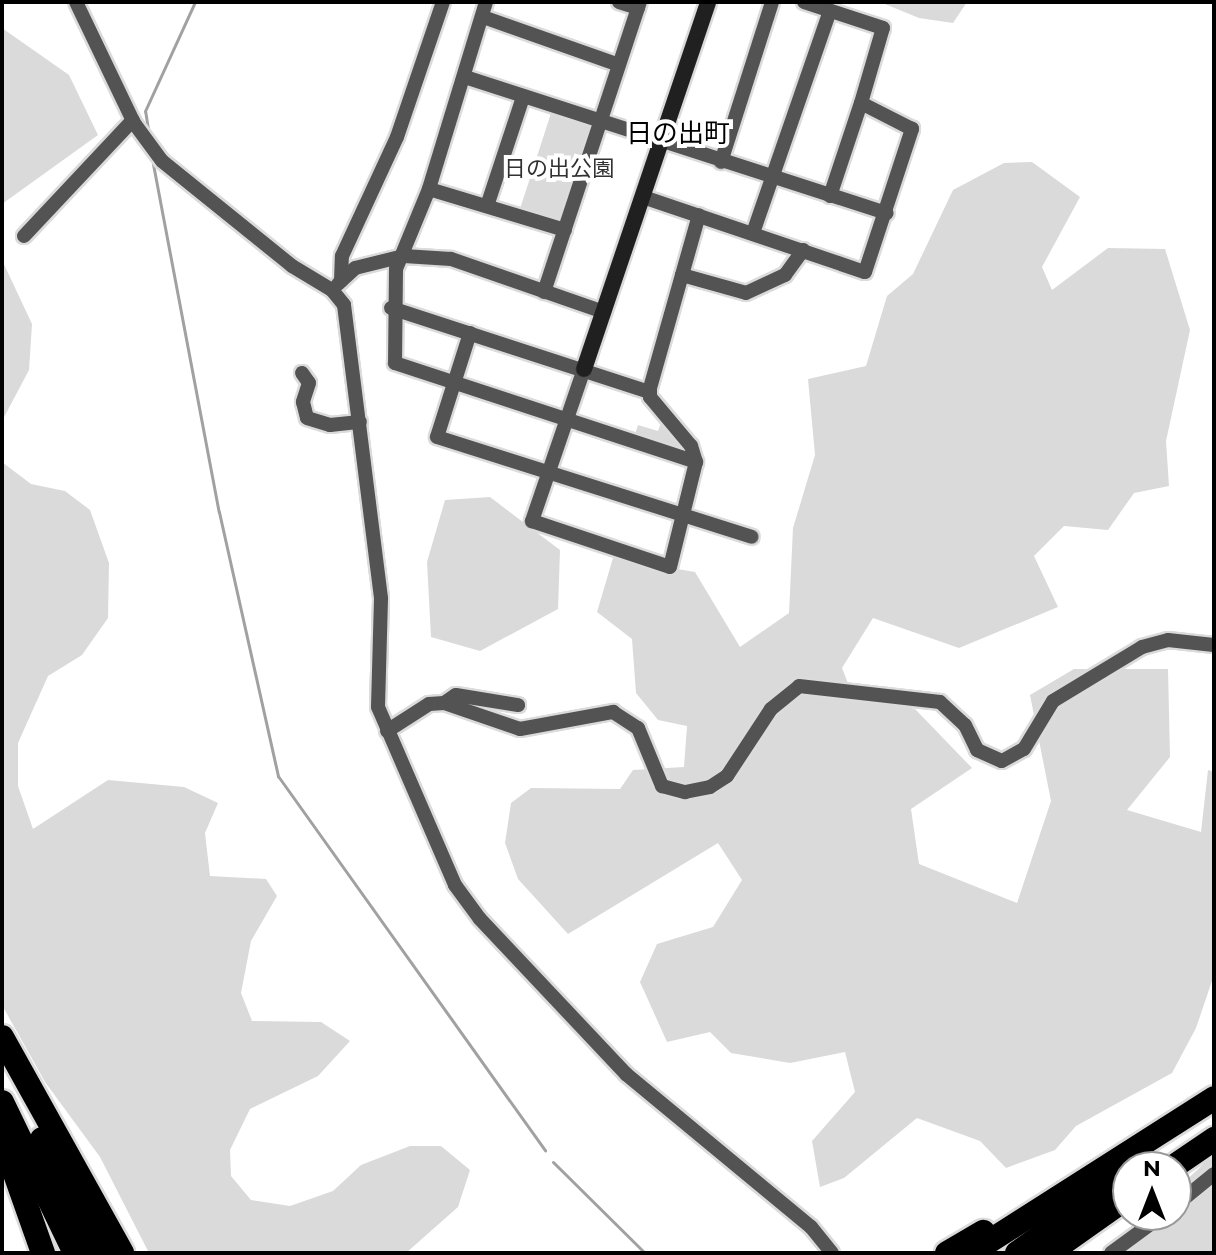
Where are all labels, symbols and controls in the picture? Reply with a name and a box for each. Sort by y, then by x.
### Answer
district label: 日の出町 [626,118,730,150]
park label: 日の出公園 [504,156,614,182]
north arrow [1112,1151,1192,1231]
text: N [1143,1155,1161,1182]

